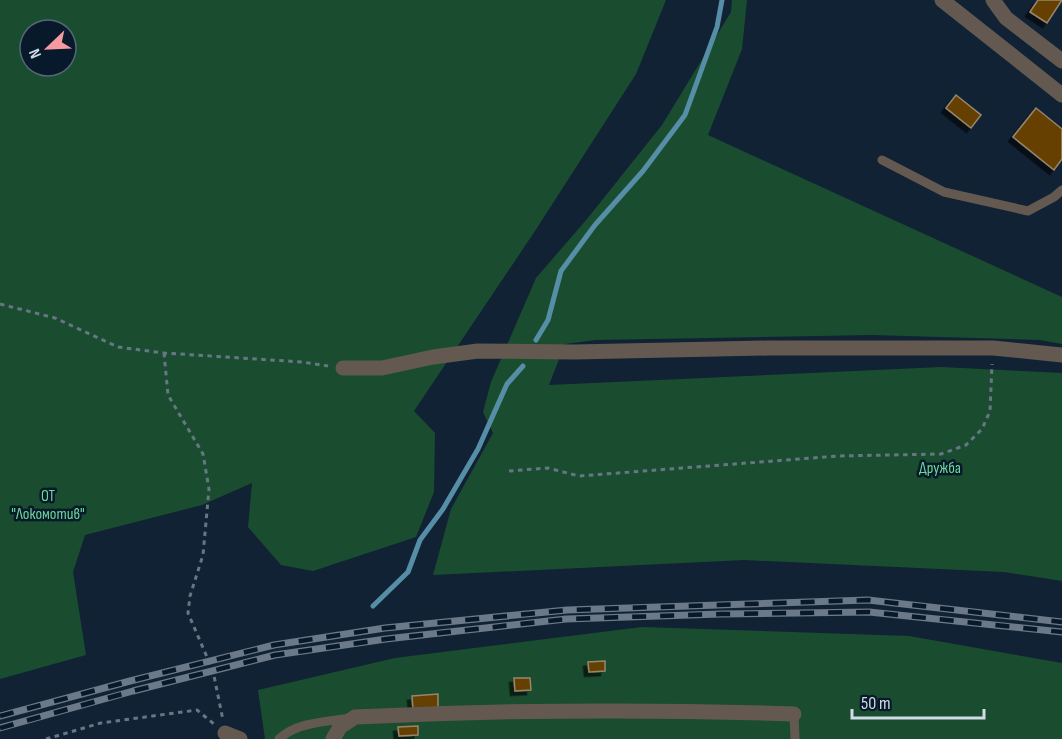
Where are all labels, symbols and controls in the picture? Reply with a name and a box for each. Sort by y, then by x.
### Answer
north arrow [18,18,78,78]
text: N [25,46,46,61]
park label: Дружба [919,459,961,478]
park label: ОТ "Локомотив" [11,487,85,524]
scale bar [852,682,984,720]
text: 50 m [861,693,891,714]

